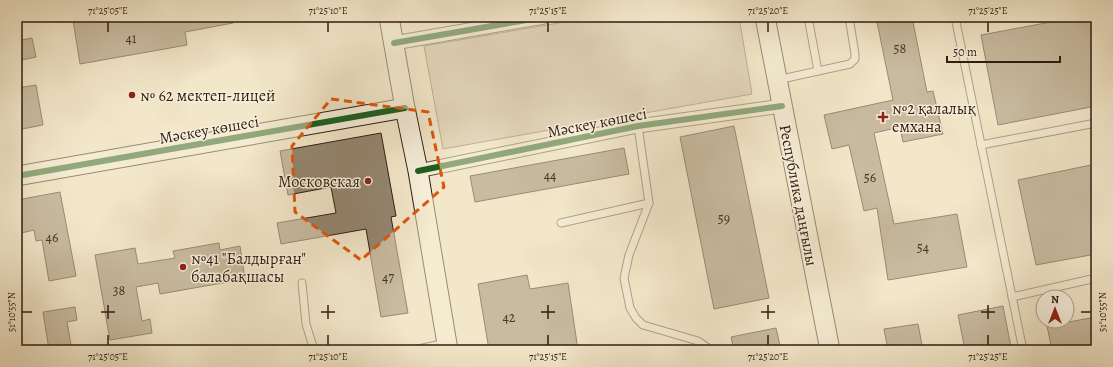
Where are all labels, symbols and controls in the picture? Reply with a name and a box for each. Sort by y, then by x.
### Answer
text: 71°25'05"E [88,4,128,17]
text: 71°25'10"E [308,4,348,17]
text: 71°25'15"E [529,4,567,17]
text: 71°25'20"E [748,4,788,17]
text: 71°25'25"E [968,4,1008,17]
house number: 41 [125,29,137,48]
scale bar [947,38,1060,64]
house number: 58 [894,39,907,58]
text: 50 m [953,44,977,60]
place label: № 62 мектеп-лицей [140,85,275,107]
marker: № 62 мектеп-лицей [127,90,137,100]
place label: №2 қалалық емхана [892,98,976,138]
street label: Мәскеу көшесі [546,103,649,143]
street label: Мәскеу көшесі [158,110,261,150]
marker: №2 қалалық емхана [877,111,889,123]
street label: Республика даңғылы [774,123,823,268]
house number: 44 [544,166,556,185]
house number: 56 [864,168,876,187]
place label: Московская [278,171,360,193]
marker: Московская [363,176,373,186]
house number: 59 [718,209,730,228]
house number: 46 [46,228,58,247]
house number: 54 [917,238,929,257]
place label: №41 "Балдырған" балабақшасы [191,248,306,288]
marker: №41 "Балдырған" балабақшасы [178,262,188,272]
house number: 47 [382,268,394,287]
house number: 38 [113,281,126,300]
north arrow [1035,289,1075,329]
text: 51°10'55"N [5,292,18,332]
text: N [1051,292,1059,307]
text: 51°10'55"N [1096,292,1109,332]
house number: 42 [503,308,516,327]
text: 71°25'05"E [88,350,128,363]
text: 71°25'10"E [308,350,348,363]
text: 71°25'15"E [529,350,567,363]
text: 71°25'20"E [748,350,788,363]
text: 71°25'25"E [968,350,1008,363]

